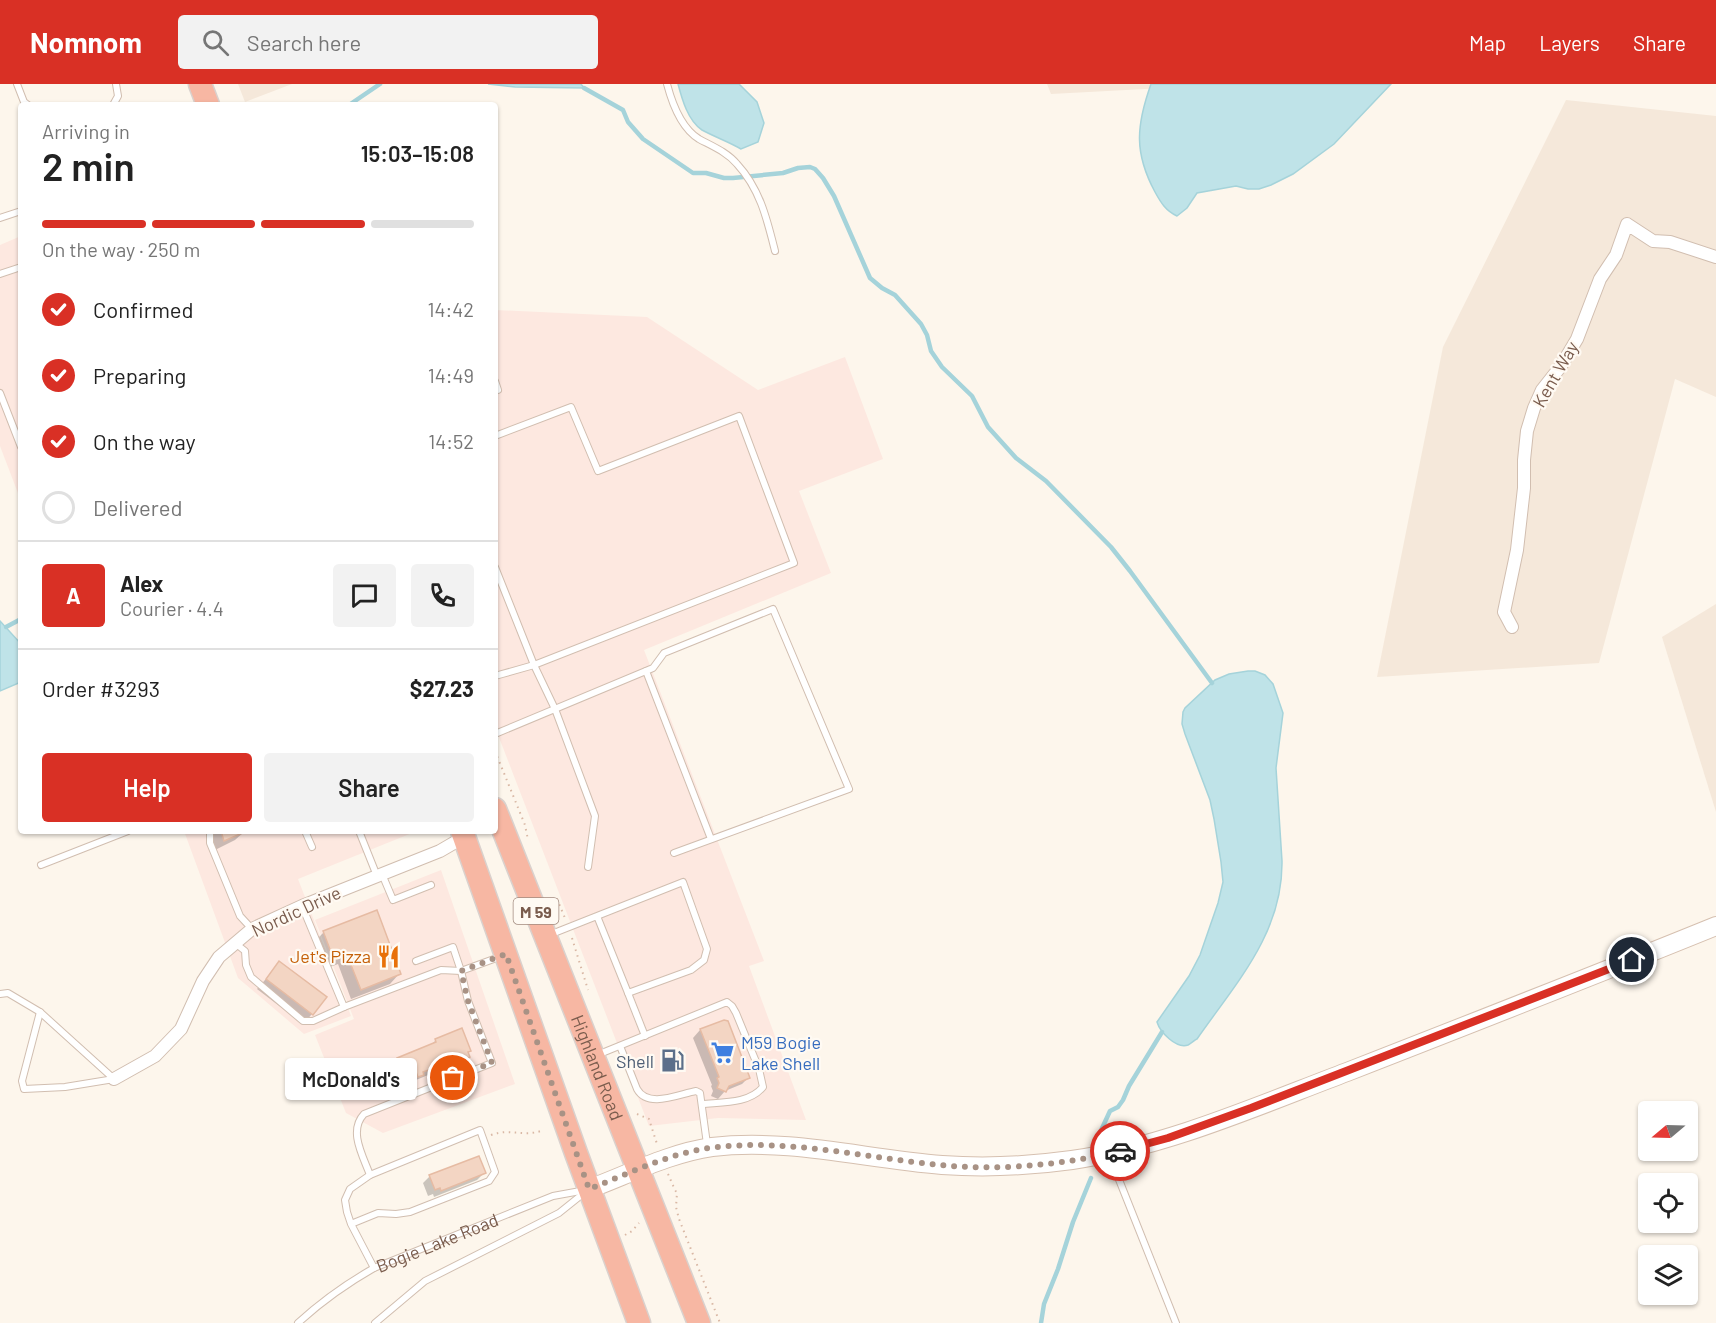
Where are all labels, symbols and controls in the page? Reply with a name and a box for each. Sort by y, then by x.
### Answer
search box [178,15,598,69]
text: Nomnom [30,25,142,59]
icon: search [199,26,232,59]
text: Search here [247,29,361,55]
text: Map [1469,30,1506,55]
text: Layers [1539,30,1600,55]
text: Share [1633,30,1686,55]
text: Arriving in [42,119,130,143]
text: 15:03–15:08 [361,140,474,166]
text: 2 min [42,142,135,189]
text: On the way · 250 m [42,237,200,261]
icon: check [42,293,75,326]
text: Confirmed [93,296,193,322]
text: 14:42 [427,297,474,321]
street label: Kent Way [1527,337,1583,411]
icon: check [42,359,75,392]
text: Preparing [93,362,186,388]
text: 14:49 [428,363,474,387]
icon: check [42,425,75,458]
text: On the way [93,428,196,454]
text: 14:52 [428,429,474,453]
text: Delivered [93,494,182,520]
button: chat [333,564,396,627]
button: phone [411,564,474,627]
text: Alex [120,570,163,596]
text: A [66,582,81,608]
text: Courier · 4.4 [120,596,224,620]
text: Order #3293 [42,675,160,701]
text: $27.23 [410,675,474,701]
button: Help [42,753,252,822]
button: Share [264,753,474,822]
street label: Nordic Drive [248,881,344,941]
road number: M 59 [514,898,558,924]
pin [1606,934,1657,985]
restaurant icon: Jet's Pizza [376,943,402,969]
icon: home [1615,943,1648,976]
place label: Jet's Pizza [290,945,371,967]
street label: Highland Road [567,1011,628,1123]
place label: M59 Bogie Lake Shell [741,1031,821,1074]
supermarket icon: M59 Bogie Lake Shell [710,1039,736,1065]
fuel station icon: Shell [659,1048,685,1074]
place label: Shell [616,1050,654,1072]
pin [427,1052,478,1103]
callout: McDonald's [285,1057,417,1099]
icon: bag [436,1061,469,1094]
text: McDonald's [302,1067,400,1091]
north arrow [1638,1101,1698,1161]
map controls [1638,1101,1698,1305]
courier [1090,1121,1150,1181]
icon: car [1104,1135,1137,1168]
button: locate [1638,1173,1698,1233]
street label: Bogie Lake Road [373,1208,501,1277]
button: layers [1638,1245,1698,1305]

